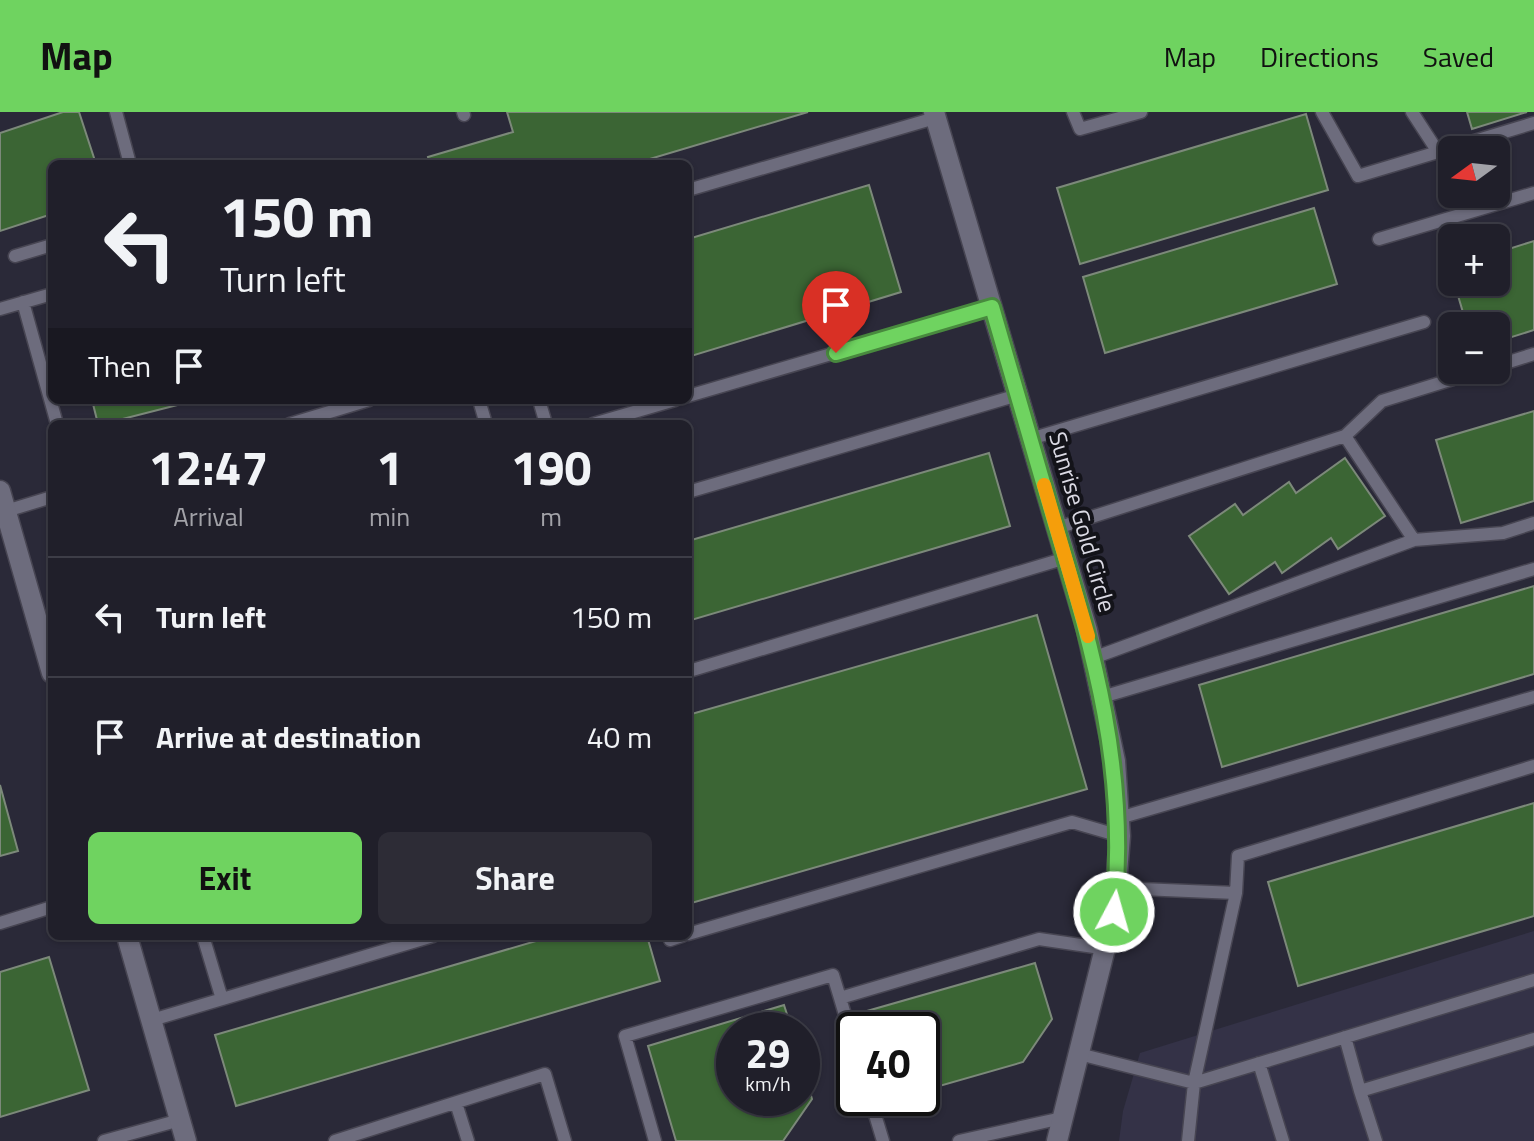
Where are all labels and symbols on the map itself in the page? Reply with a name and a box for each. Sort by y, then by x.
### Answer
north arrow [1438,136,1510,208]
pin [802,271,870,353]
street label: Sunrise Gold Circle [1040,427,1126,616]
position arrow [1072,870,1156,954]
speed limit sign: 40 [836,1012,940,1116]

